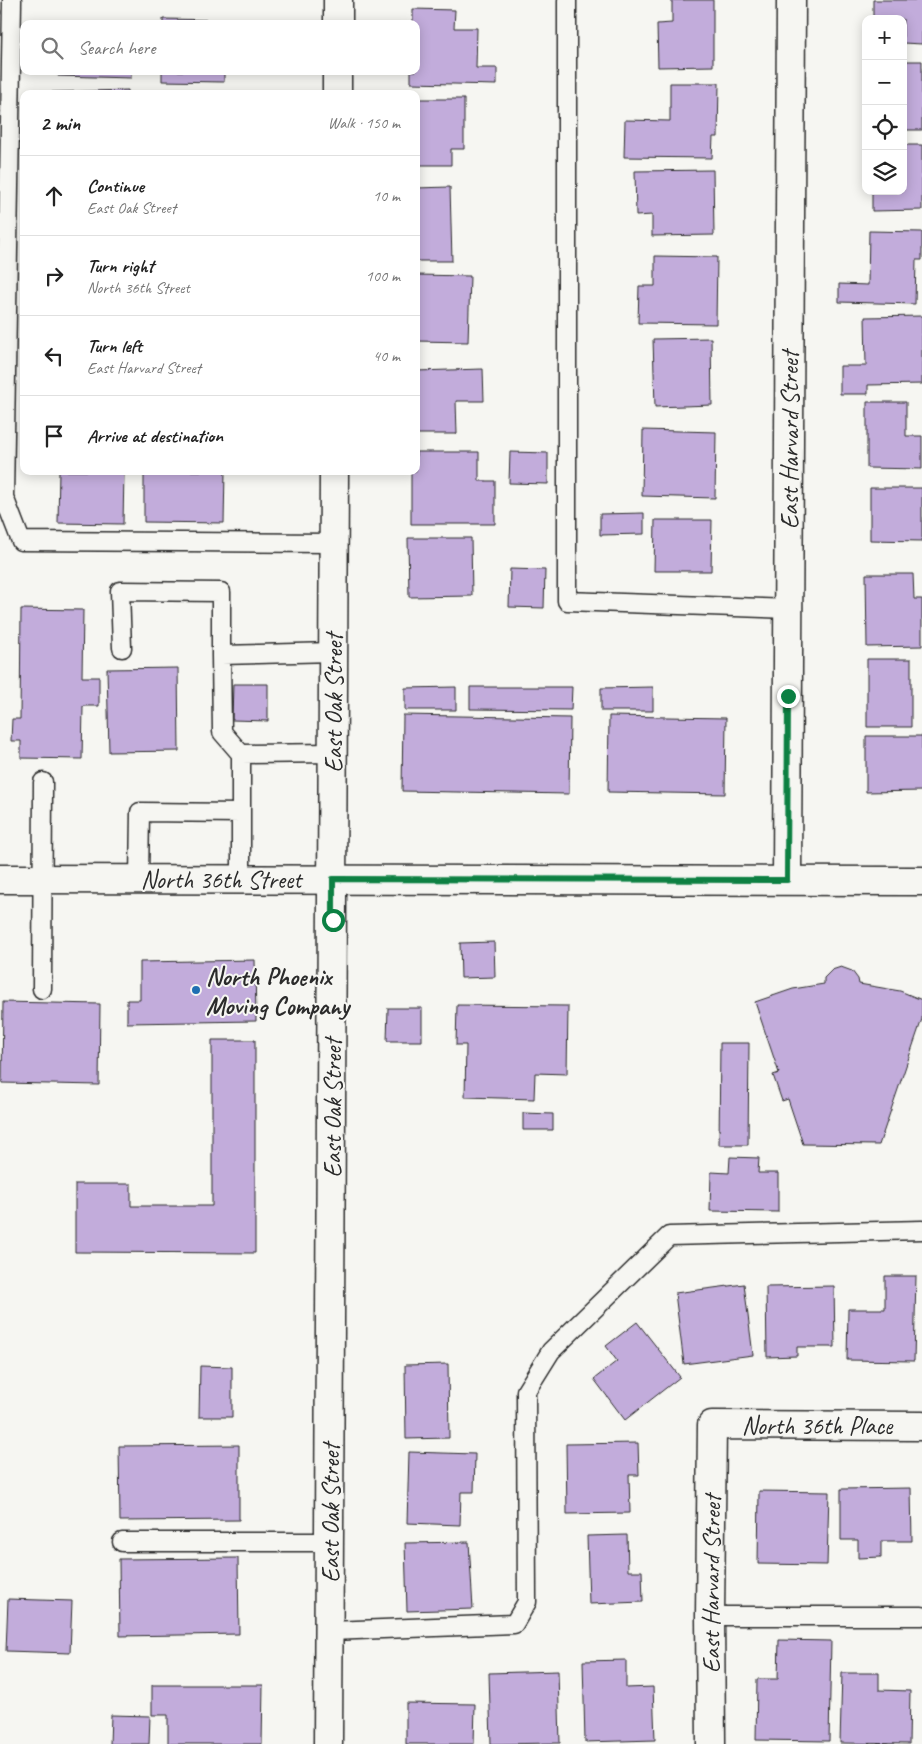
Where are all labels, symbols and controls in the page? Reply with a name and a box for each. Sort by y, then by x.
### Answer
map controls [862,15,907,195]
button: + [862,15,907,60]
search box [20,20,420,75]
icon: search [38,34,66,62]
text: Search here [78,36,155,60]
button: − [862,60,907,105]
button: locate [862,105,907,150]
text: 2 min [40,110,80,136]
text: Walk · 150 m [328,113,400,133]
button: layers [862,150,907,195]
text: Continue [87,174,144,198]
icon: ahead [40,182,68,210]
text: 10 m [373,186,400,206]
text: East Oak Street [87,198,176,218]
text: Turn right [87,254,154,278]
icon: right [40,262,68,290]
text: 100 m [366,266,400,286]
text: North 36th Street [87,278,190,298]
text: Turn left [87,334,142,358]
icon: left [40,342,68,370]
text: 40 m [373,346,400,366]
street label: East Harvard Street [774,347,806,529]
text: East Harvard Street [87,358,201,378]
icon: arrive [40,422,68,450]
text: Arrive at destination [87,424,223,448]
street label: East Oak Street [318,630,350,773]
route end [777,685,800,708]
street label: North 36th Street [141,864,304,896]
route start [322,909,345,932]
place label: North Phoenix Moving Company [206,961,351,1022]
marker: North Phoenix Moving Company [190,984,202,996]
street label: East Oak Street [317,1035,349,1178]
street label: North 36th Place [742,1410,894,1442]
street label: East Oak Street [315,1440,347,1583]
street label: East Harvard Street [695,1491,728,1673]

